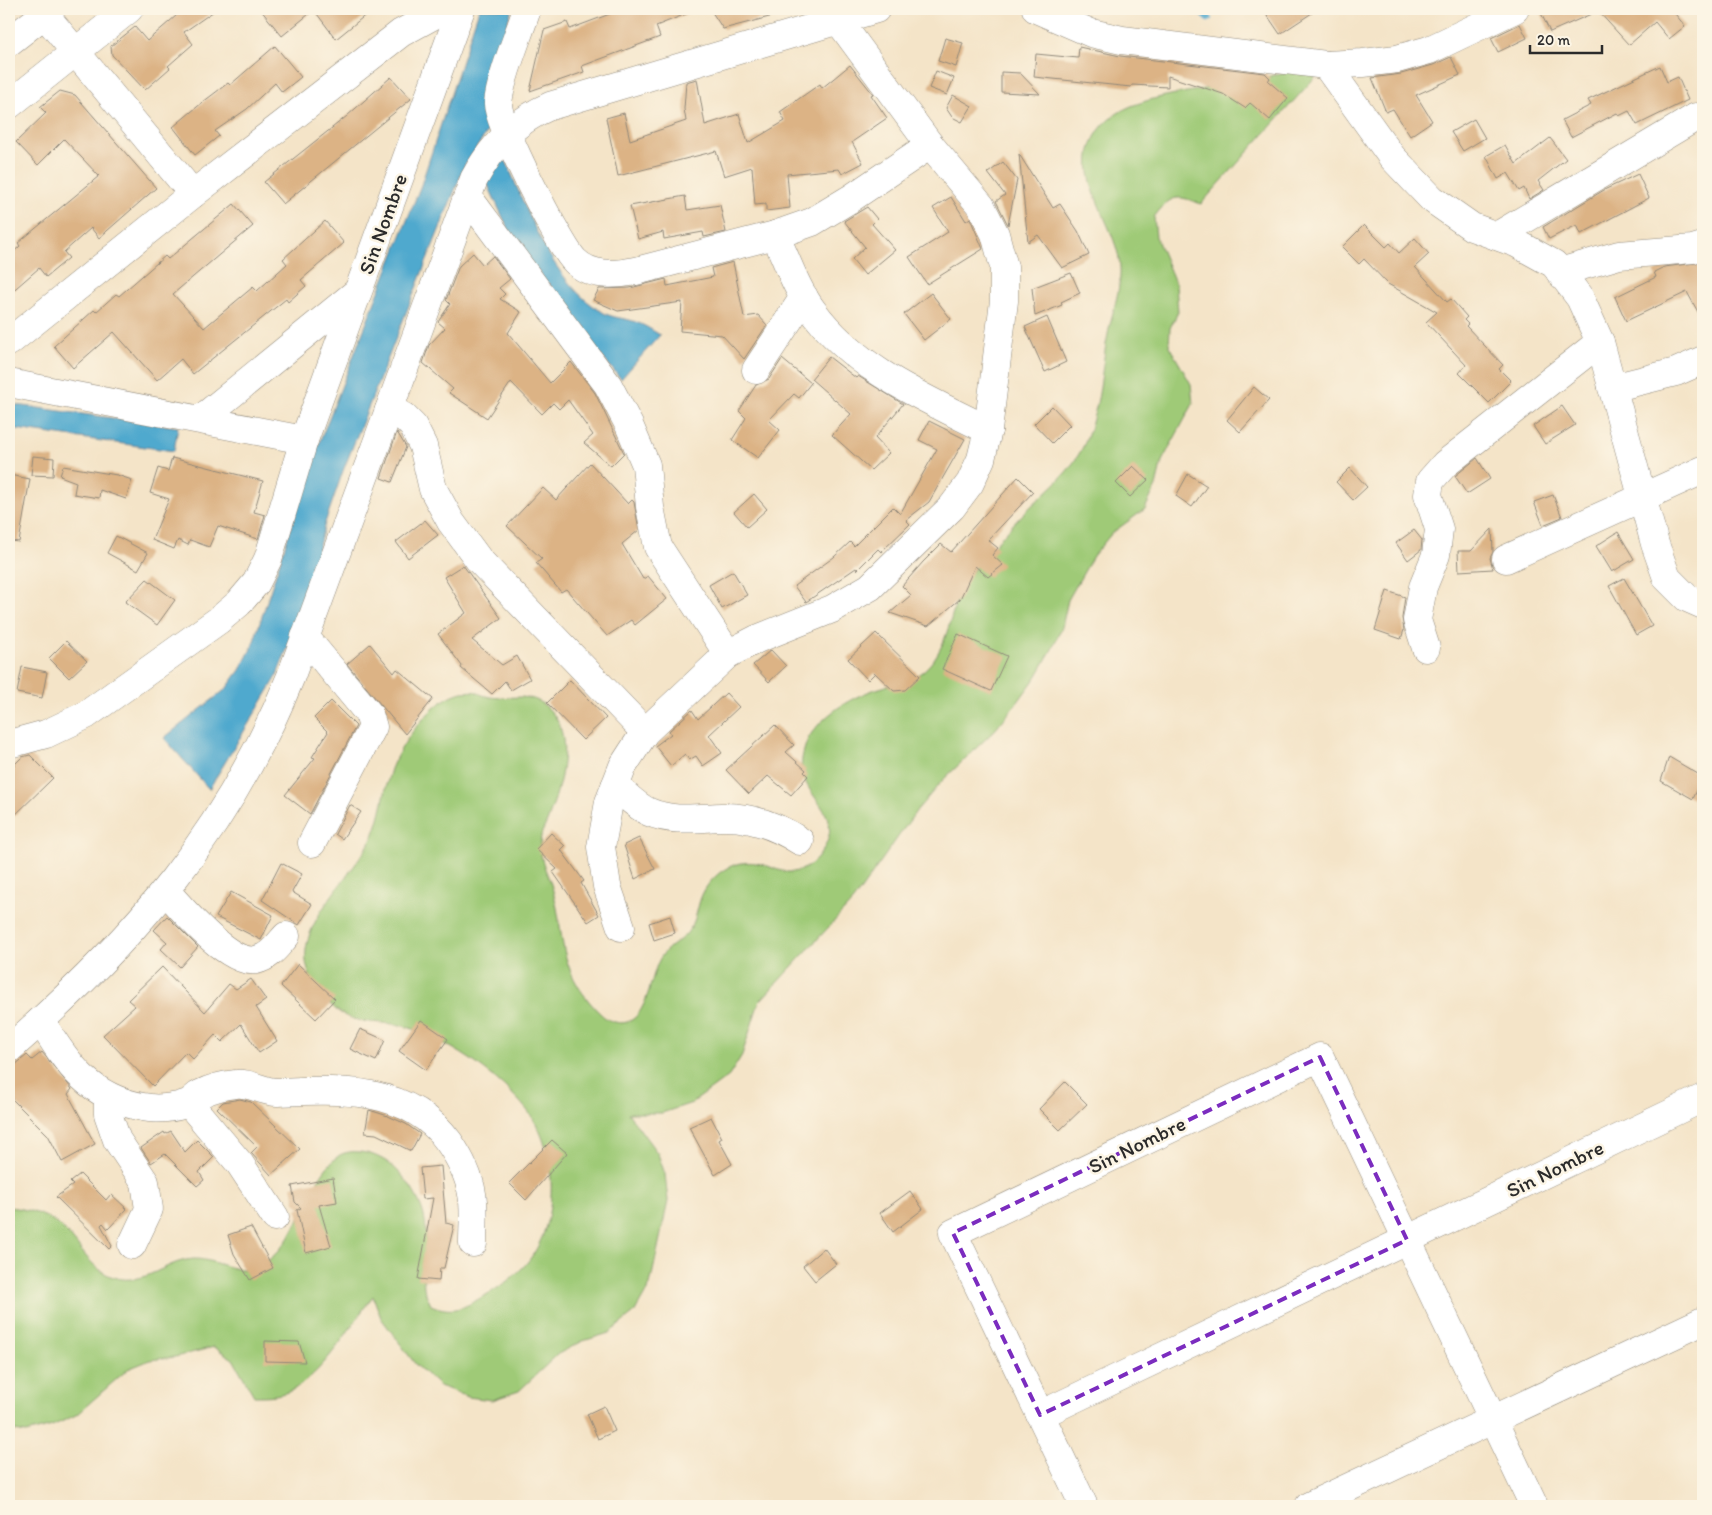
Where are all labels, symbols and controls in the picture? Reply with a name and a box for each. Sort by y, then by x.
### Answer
scale bar [1530,22,1602,54]
text: 20 m [1537,31,1571,49]
street label: Sin Nombre [353,170,412,277]
street label: Sin Nombre [1084,1110,1189,1179]
street label: Sin Nombre [1502,1134,1607,1203]

